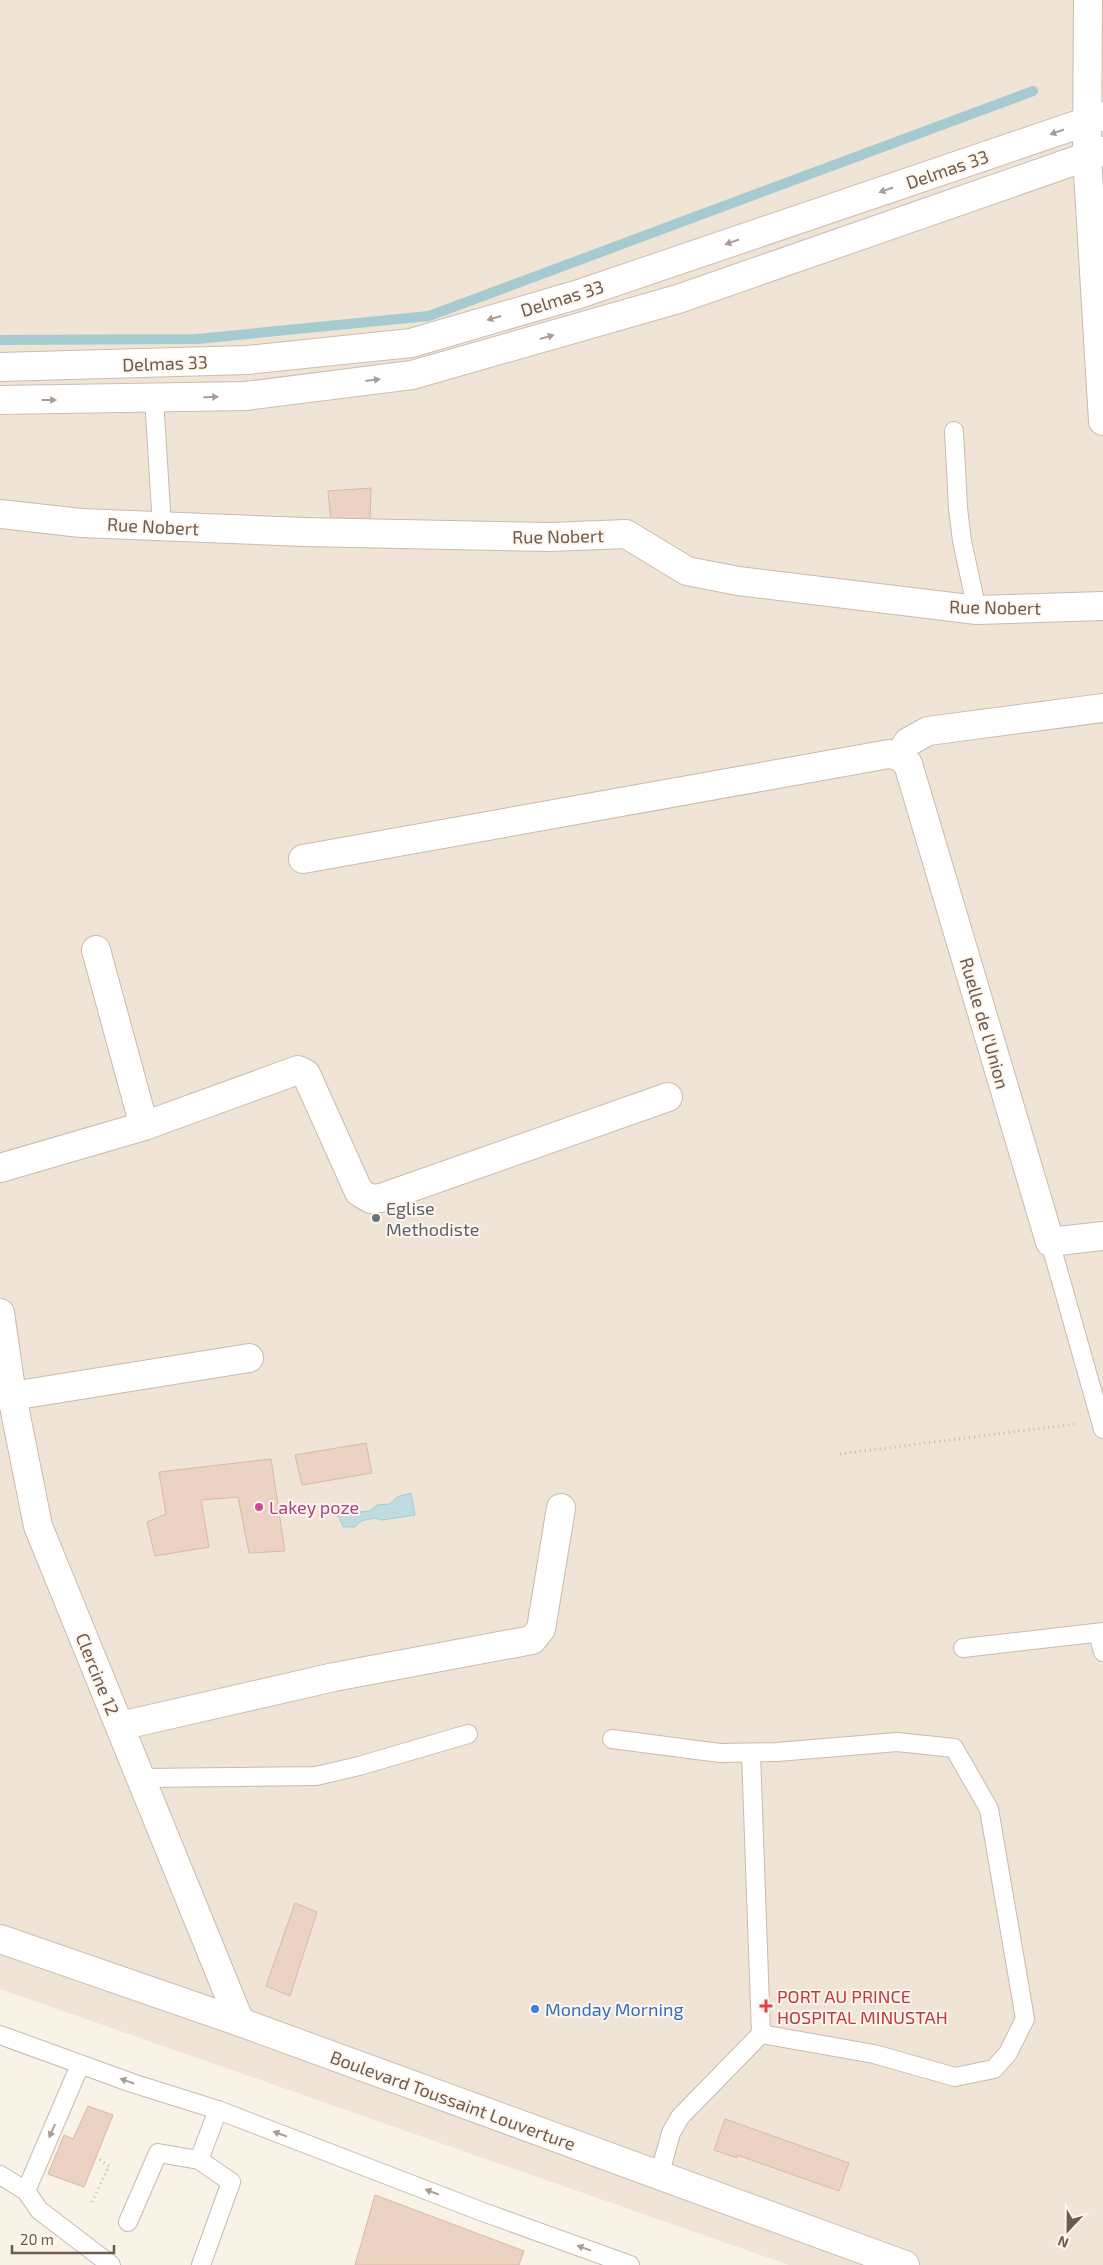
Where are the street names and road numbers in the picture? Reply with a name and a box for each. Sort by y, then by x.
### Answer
street label: Delmas 33 [903,145,991,193]
street label: Delmas 33 [518,275,606,321]
street label: Delmas 33 [122,351,208,375]
street label: Rue Nobert [106,513,200,539]
street label: Rue Nobert [512,524,604,548]
street label: Rue Nobert [949,595,1041,619]
street label: Ruelle de l'Union [956,955,1014,1091]
street label: Clercine 12 [72,1630,124,1718]
street label: Boulevard Toussaint Louverture [327,2045,579,2155]

